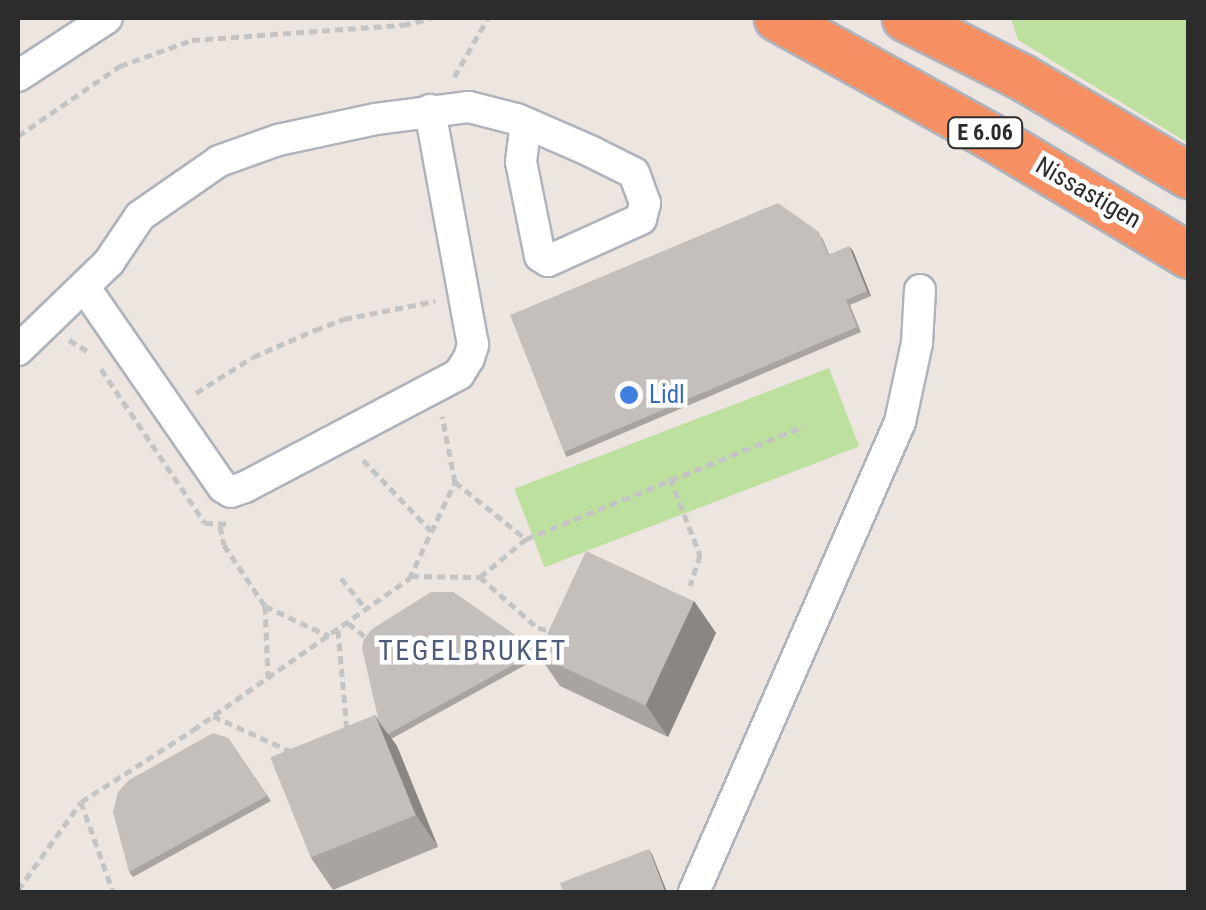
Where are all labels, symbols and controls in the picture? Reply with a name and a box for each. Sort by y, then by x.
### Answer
road number: E 6.06 [945,116,1025,150]
street label: Nissastigen [1030,151,1146,235]
place label: Lidl [649,380,685,410]
marker: Lidl [618,384,640,406]
district label: TEGELBRUKET [378,634,568,668]

